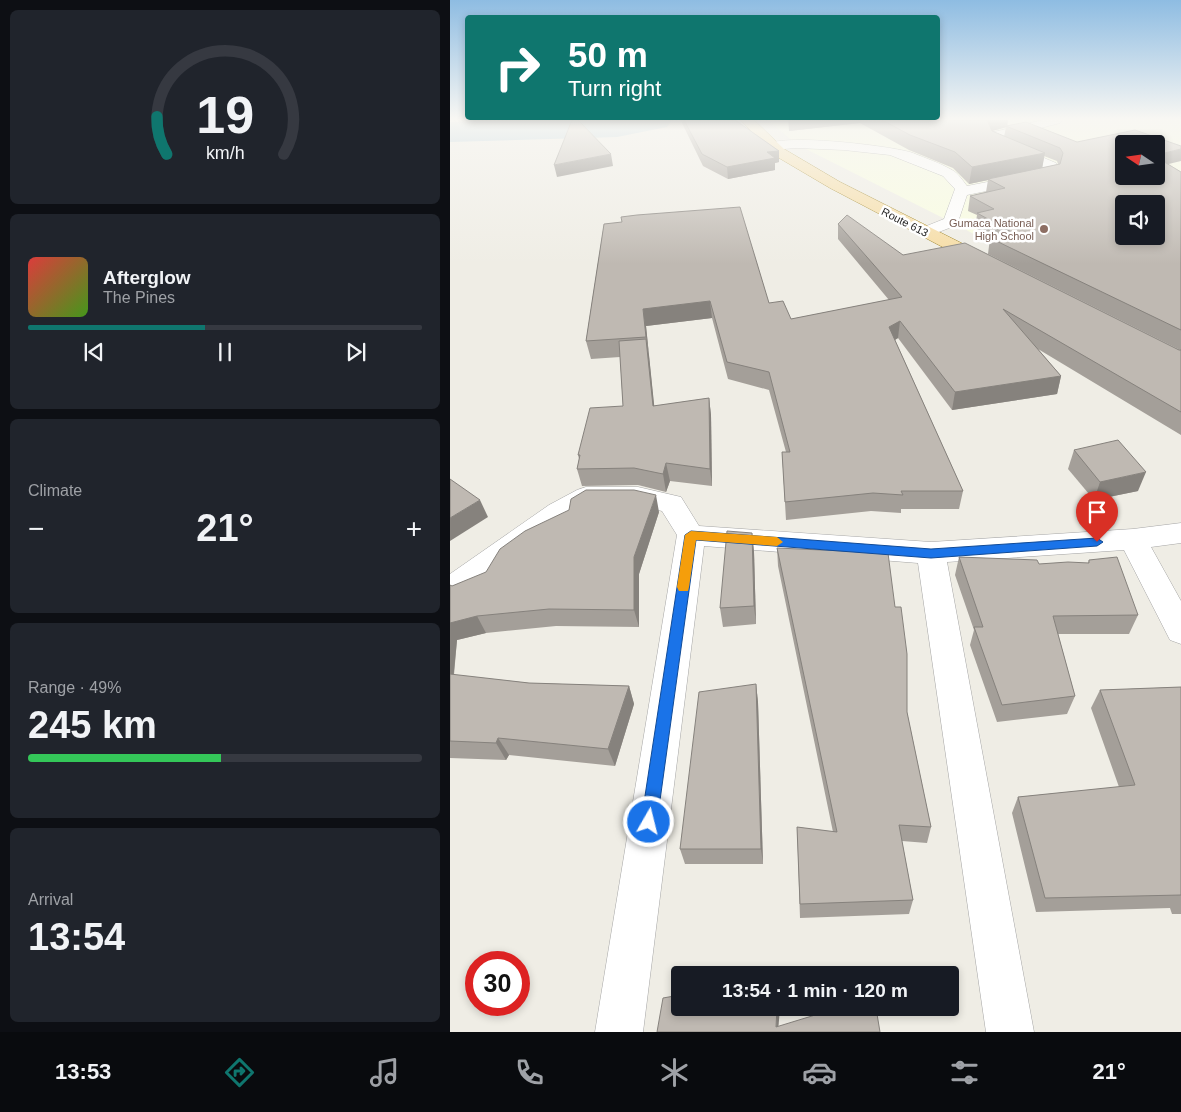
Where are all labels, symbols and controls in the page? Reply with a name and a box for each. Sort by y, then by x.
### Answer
icon: right [485,35,550,100]
text: 50 m [568,35,648,74]
text: Turn right [568,76,661,101]
text: 19 [196,86,254,144]
north arrow [1115,135,1165,185]
map controls [1115,135,1165,245]
text: km/h [206,143,244,163]
button: sound [1115,195,1165,245]
street label: Route 613 [880,205,930,239]
place label: Gumaca National High School [949,217,1034,242]
marker: Gumaca National High School [1038,223,1050,235]
text: Afterglow [103,267,191,288]
text: The Pines [103,289,175,306]
icon: previous [80,338,108,366]
icon: pause [211,338,239,366]
icon: next [342,338,370,366]
text: Climate [28,482,82,499]
pin [1076,491,1118,542]
icon: arrive [1083,498,1111,526]
text: 21° [196,507,254,549]
text: − [28,513,44,544]
text: + [406,513,422,544]
text: Range · 49% [28,679,121,696]
text: 245 km [28,704,157,746]
position arrow [622,795,674,847]
text: Arrival [28,891,73,908]
text: 13:54 [28,916,125,958]
speed limit sign: 30 [465,951,530,1016]
text: 13:54 · 1 min · 120 m [722,980,908,1001]
icon: directions [222,1055,257,1090]
icon: music [367,1055,402,1090]
icon: phone [512,1055,547,1090]
icon: climate [657,1055,692,1090]
icon: car [802,1055,837,1090]
icon: filters [947,1055,982,1090]
text: 13:53 [55,1059,111,1084]
text: 21° [1093,1059,1126,1084]

